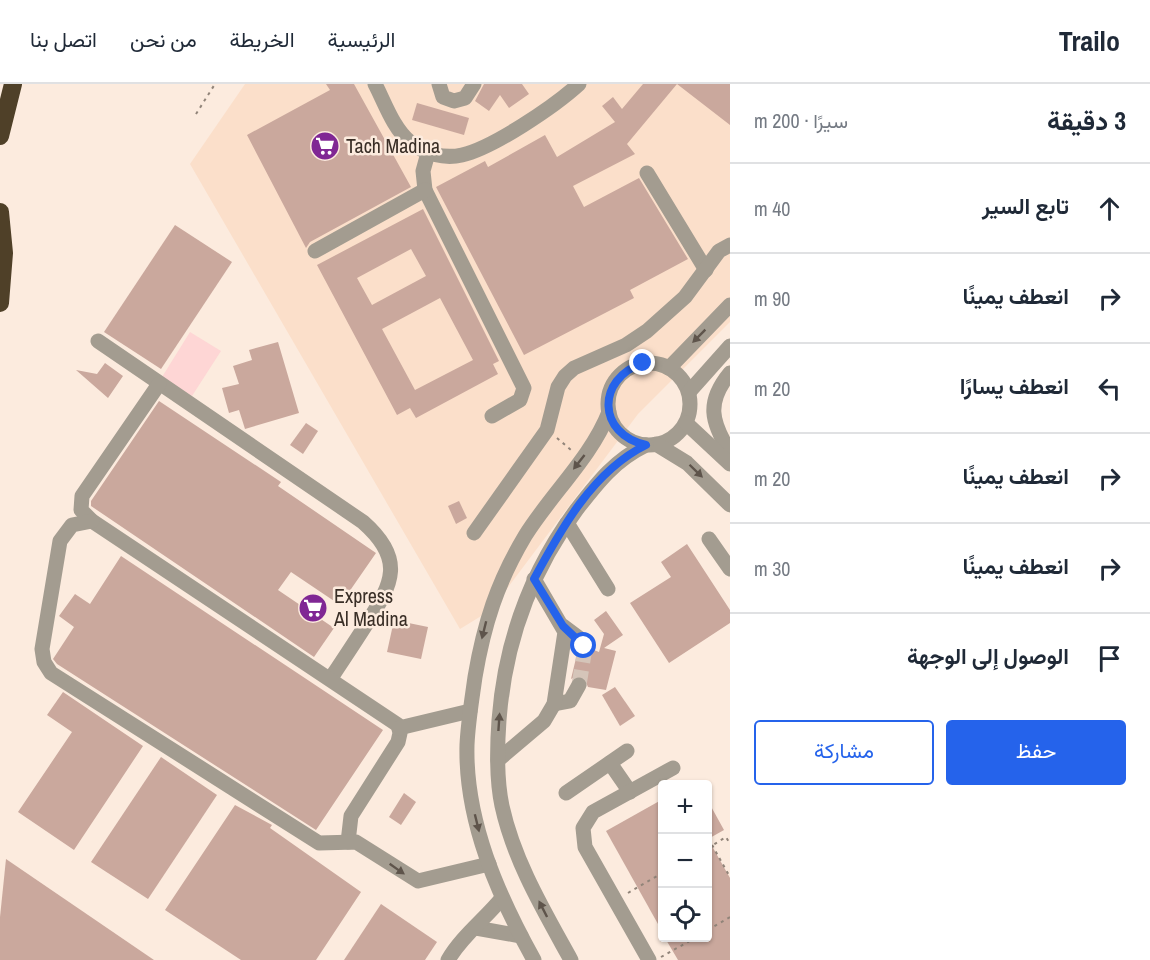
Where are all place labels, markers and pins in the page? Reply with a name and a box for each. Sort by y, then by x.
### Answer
supermarket icon: Tach Madina [309,130,341,162]
place label: Tach Madina [346,132,440,159]
place label: Express Al Madina [333,582,408,632]
supermarket icon: Express Al Madina [297,592,329,624]

